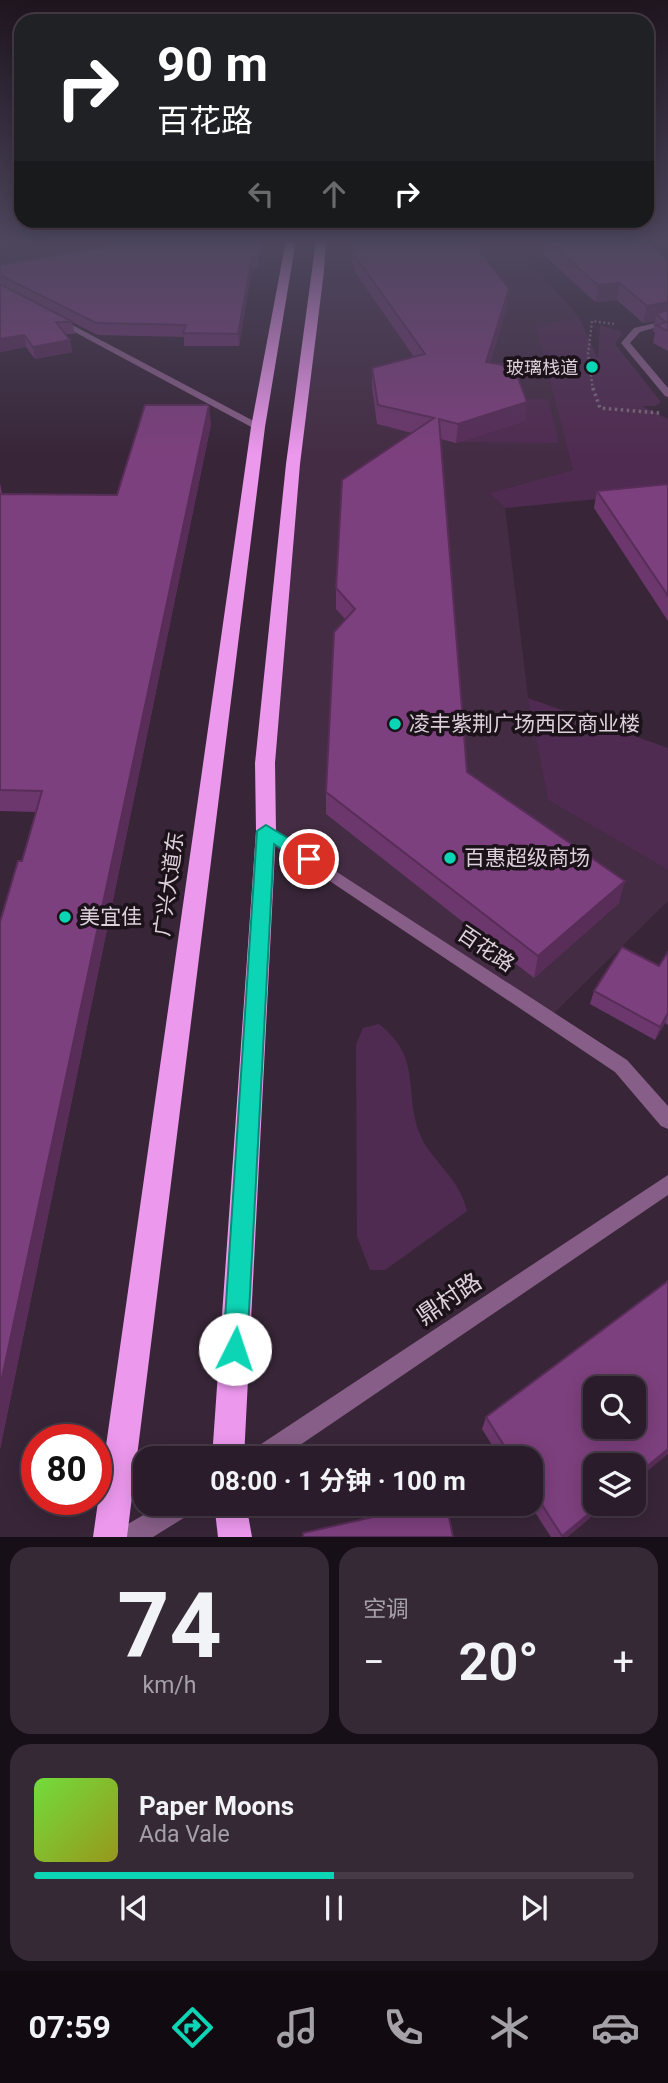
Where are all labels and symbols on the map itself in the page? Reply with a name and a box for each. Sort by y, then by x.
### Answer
place label: 玻璃栈道 [506,357,578,378]
marker: 玻璃栈道 [584,359,600,375]
place label: 凌丰紫荆广场西区商业楼 [409,712,640,736]
marker: 凌丰紫荆广场西区商业楼 [387,716,403,732]
pin [279,829,339,889]
street label: 广兴大道东 [150,830,188,938]
place label: 百惠超级商场 [464,846,590,870]
marker: 百惠超级商场 [442,850,458,866]
place label: 美宜佳 [79,905,142,929]
marker: 美宜佳 [57,909,73,925]
street label: 百花路 [453,921,519,977]
street label: 鼎村路 [411,1267,487,1331]
position arrow [198,1312,272,1386]
speed limit sign: 80 [21,1424,112,1515]

